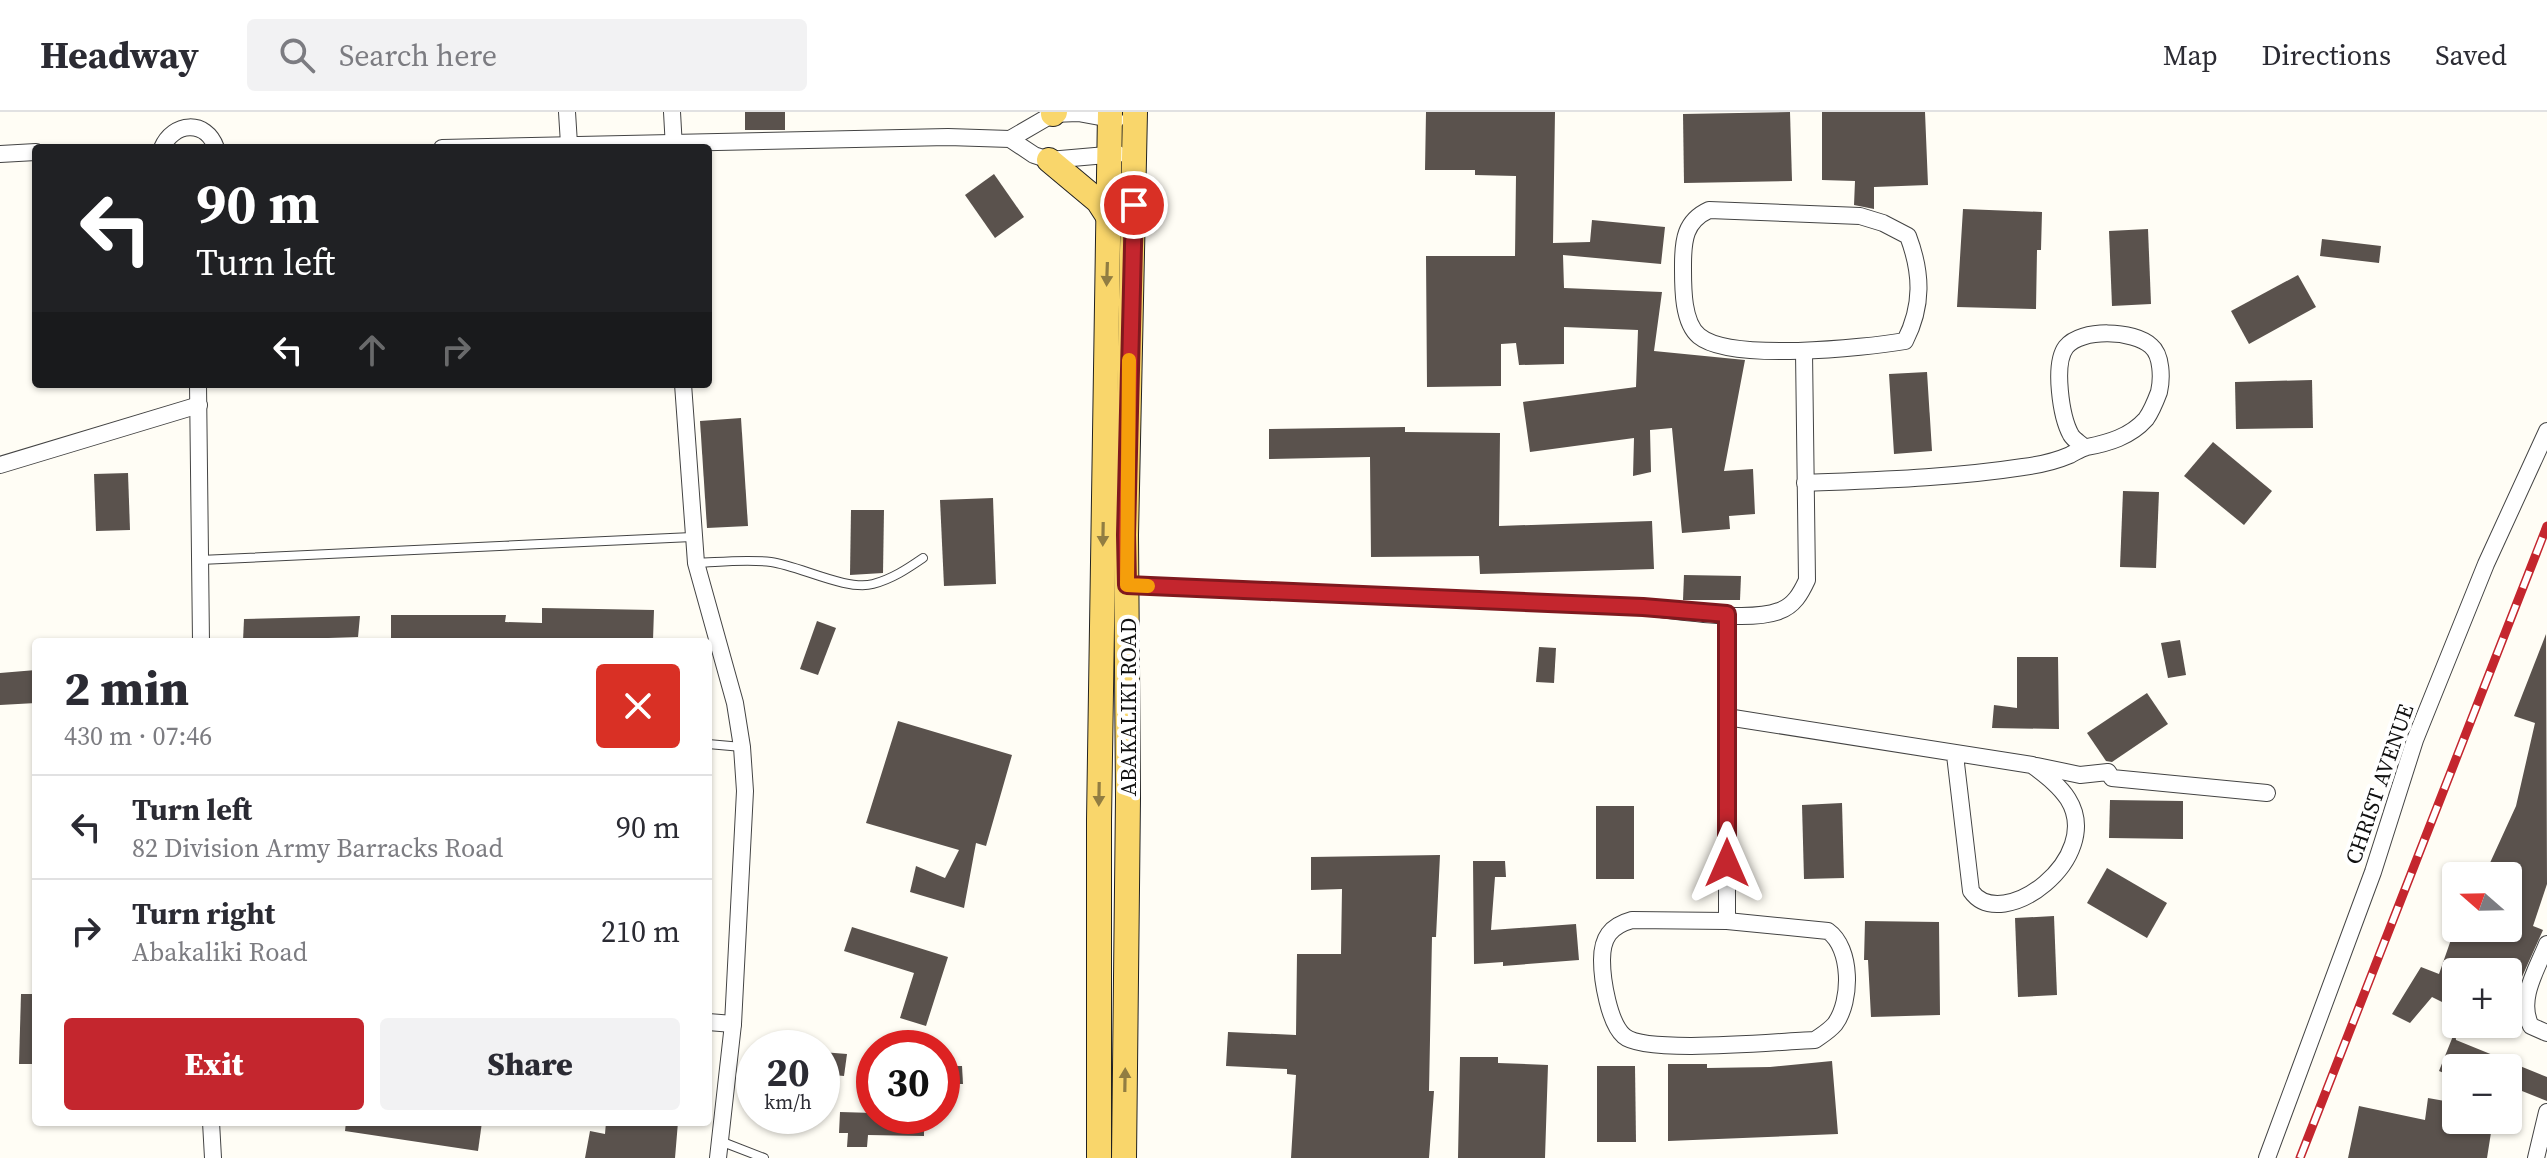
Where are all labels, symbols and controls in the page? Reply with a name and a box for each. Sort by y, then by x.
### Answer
search box [247,19,807,91]
text: Headway [40,29,199,81]
icon: search [275,33,319,77]
text: Search here [339,35,497,76]
text: Map [2163,36,2218,74]
text: Directions [2262,36,2391,74]
text: Saved [2435,36,2507,74]
text: 90 m [196,165,319,242]
pin [1100,171,1168,239]
icon: left [64,176,168,280]
icon: arrive [1112,183,1156,227]
text: Turn left [196,238,335,287]
one-way arrow [1100,262,1113,287]
icon: left [266,328,310,372]
icon: ahead [350,328,394,372]
icon: right [434,328,478,372]
one-way arrow [1097,522,1109,547]
street label: ABAKALIKI ROAD [1113,618,1143,796]
text: 2 min [64,655,189,721]
button: close [596,664,680,748]
street label: CHRIST AVENUE [2338,700,2420,868]
text: 430 m · 07:46 [64,718,212,754]
one-way arrow [1093,782,1105,807]
text: Turn left [132,789,252,830]
icon: left [64,805,108,849]
text: 90 m [616,807,680,848]
position arrow [1685,821,1769,905]
text: 82 Division Army Barracks Road [132,830,503,866]
north arrow [2442,862,2522,942]
map controls [2442,862,2522,1134]
text: Turn right [132,893,275,934]
icon: right [64,909,108,953]
text: 210 m [601,911,680,952]
text: Abakaliki Road [132,934,307,970]
button: + [2442,958,2522,1038]
button: Exit [64,1018,364,1110]
button: Share [380,1018,680,1110]
speed limit sign: 30 [856,1030,960,1134]
text: 20 [766,1045,810,1099]
button: − [2442,1054,2522,1134]
one-way arrow [1118,1067,1131,1092]
text: km/h [764,1088,812,1116]

